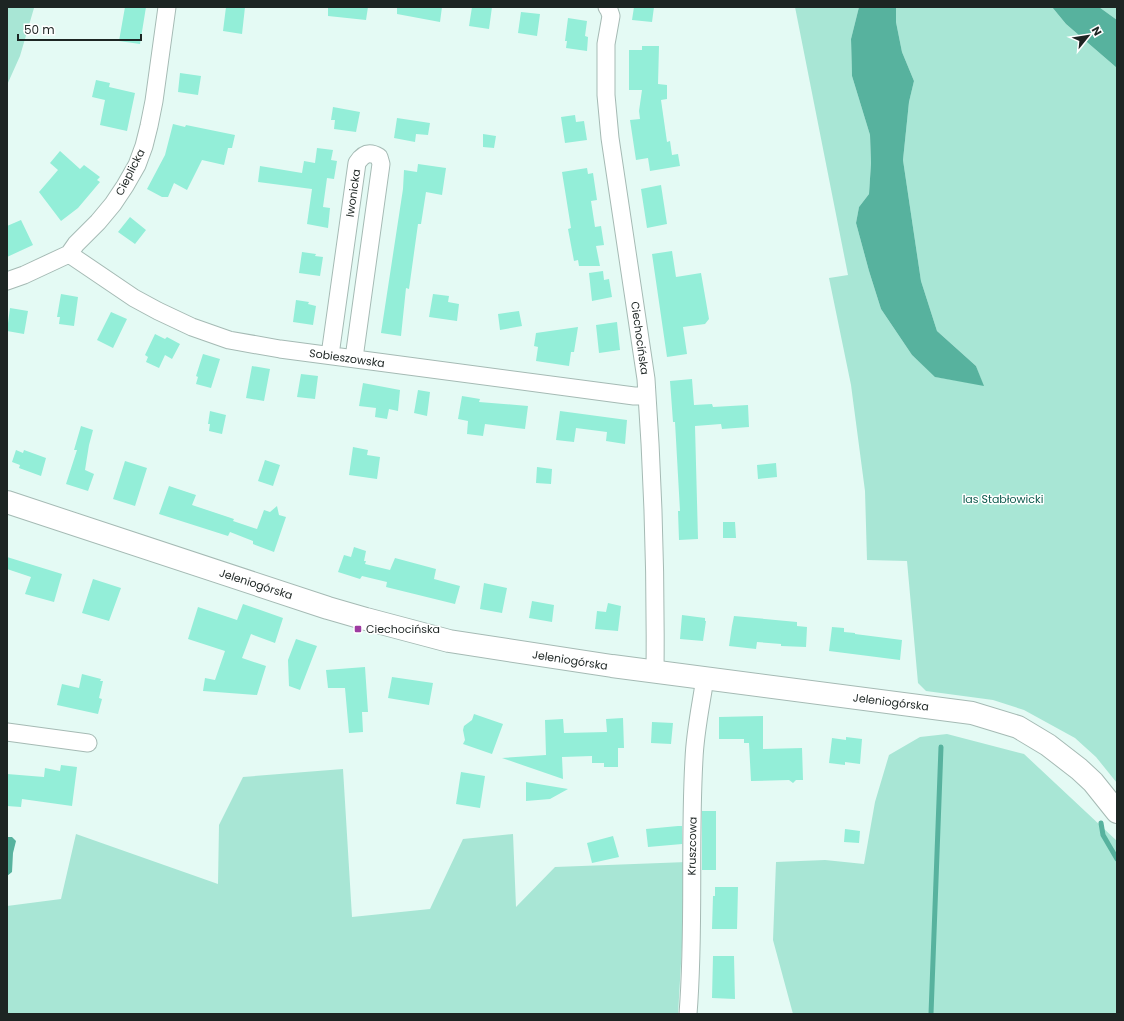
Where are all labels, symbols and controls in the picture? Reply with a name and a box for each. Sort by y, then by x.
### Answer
scale bar [18,16,141,42]
north arrow [1068,16,1108,56]
text: 50 m [24,21,55,38]
text: N [1088,23,1106,39]
street label: Cieplicka [111,146,149,198]
street label: Iwonicka [342,168,364,218]
street label: Ciechocińska [627,300,653,376]
street label: Sobieszowska [308,345,386,371]
park label: las Stabłowicki [963,491,1044,507]
street label: Jeleniogórska [217,565,295,603]
place label: Ciechocińska [366,621,440,637]
marker: Ciechocińska [353,624,363,634]
street label: Jeleniogórska [531,646,609,674]
street label: Jeleniogórska [852,689,930,715]
street label: Kruszcowa [683,817,701,875]

